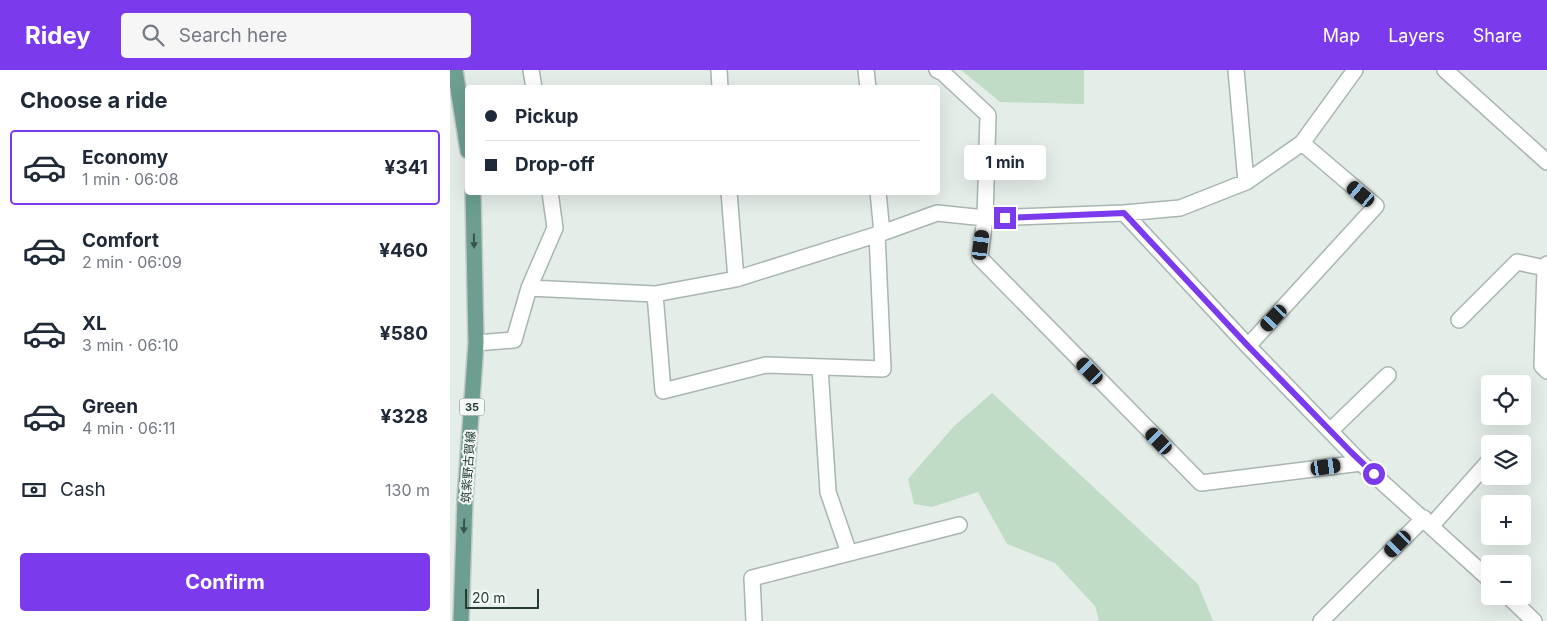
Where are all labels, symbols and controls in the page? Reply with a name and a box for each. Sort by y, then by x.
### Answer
search box [121,13,471,58]
text: Ridey [25,21,91,50]
icon: search [139,21,167,49]
text: Search here [179,24,287,47]
text: Map [1323,25,1360,46]
text: Layers [1388,25,1445,46]
text: Share [1473,25,1522,46]
text: Choose a ride [20,87,168,113]
text: Pickup [515,105,578,128]
icon: car [22,145,67,190]
text: Economy [82,146,168,169]
callout: 1 min [964,146,1046,180]
text: 1 min [985,152,1025,172]
text: Drop-off [515,153,595,176]
text: ¥341 [385,156,428,179]
text: 1 min · 06:08 [82,169,179,189]
car [1344,179,1377,209]
route end [994,207,1016,229]
icon: car [22,228,67,273]
text: Comfort [82,229,159,252]
car [971,229,990,261]
one-way arrow [470,233,478,249]
text: ¥460 [379,239,428,262]
text: 2 min · 06:09 [82,252,182,272]
car [1258,302,1289,334]
icon: car [22,311,67,356]
text: XL [82,312,107,335]
text: ¥580 [380,322,428,345]
text: 3 min · 06:10 [82,335,179,355]
car [1074,355,1105,387]
map controls [1481,375,1531,605]
button: locate [1481,375,1531,425]
icon: car [22,394,67,439]
text: Green [82,395,138,418]
road number: 35 [460,398,484,416]
text: ¥328 [381,405,428,428]
text: 4 min · 06:11 [82,418,175,438]
car [1143,425,1174,457]
street label: 筑紫野古賀線 [458,431,478,503]
button: layers [1481,435,1531,485]
car [1310,457,1341,477]
route start [1363,463,1385,485]
icon: cash [20,476,48,504]
text: Cash [60,478,106,501]
text: 130 m [385,480,430,500]
button: + [1481,495,1531,545]
one-way arrow [460,518,468,534]
car [1382,528,1413,560]
button: Confirm [20,553,430,611]
button: − [1481,555,1531,605]
scale bar [465,586,539,609]
text: 20 m [472,589,506,606]

